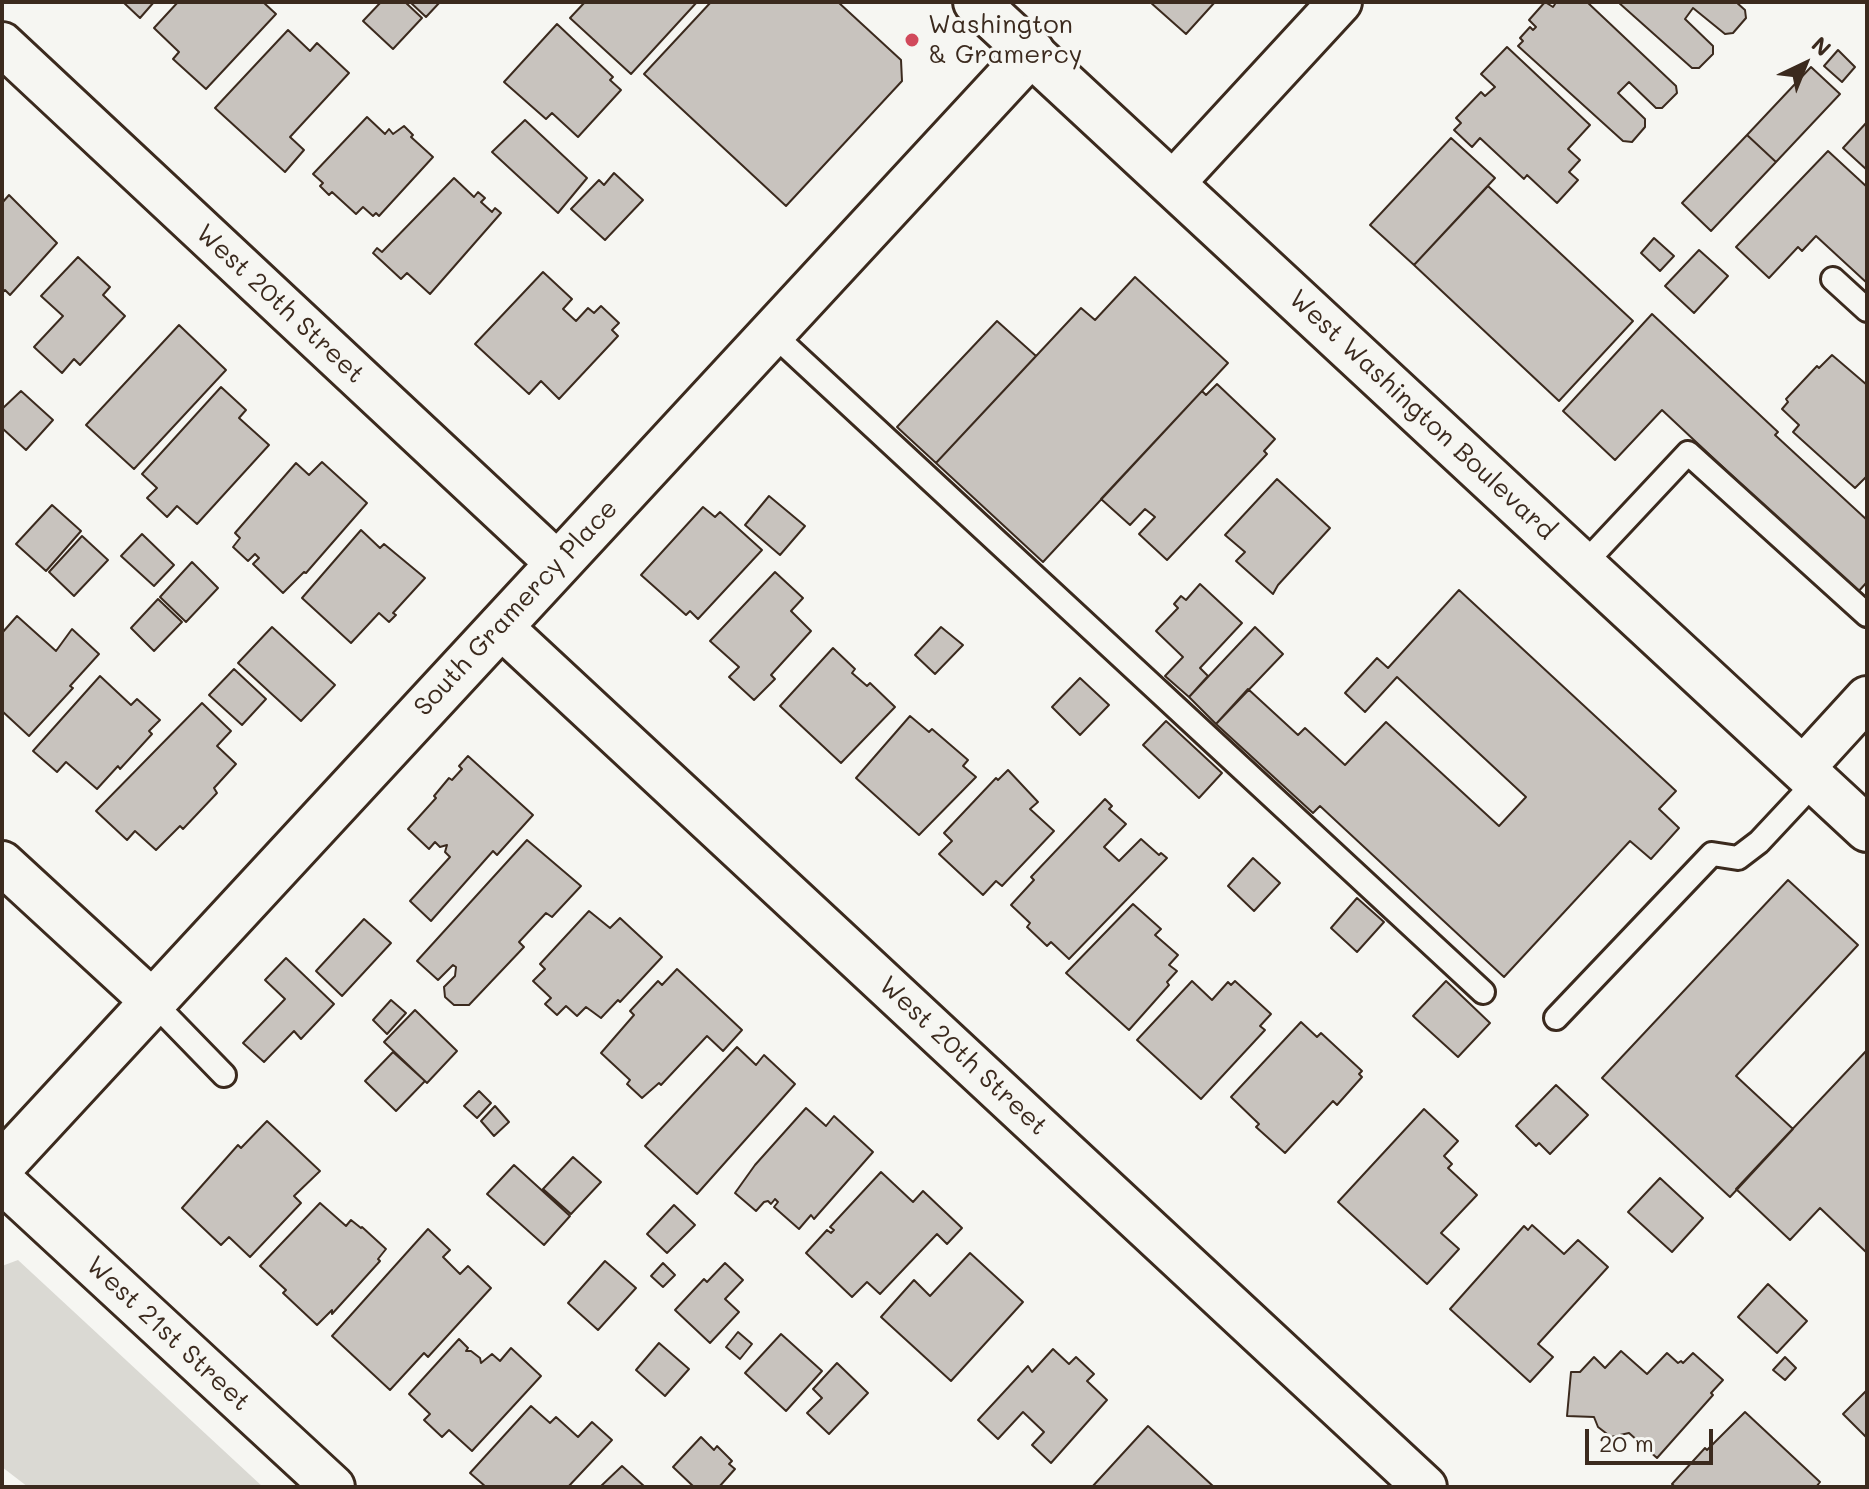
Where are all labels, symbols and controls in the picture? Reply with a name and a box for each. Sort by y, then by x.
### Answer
place label: Washington & Gramercy [928,9,1082,70]
north arrow [1765,24,1845,104]
text: N [1806,30,1838,62]
marker: Washington & Gramercy [903,31,921,49]
street label: West 20th Street [189,218,371,390]
street label: West Washington Boulevard [1282,283,1562,547]
street label: South Gramercy Place [408,493,624,723]
street label: West 20th Street [872,970,1054,1142]
street label: West 21st Street [80,1250,256,1418]
scale bar [1589,1413,1717,1463]
text: 20 m [1599,1427,1654,1458]

